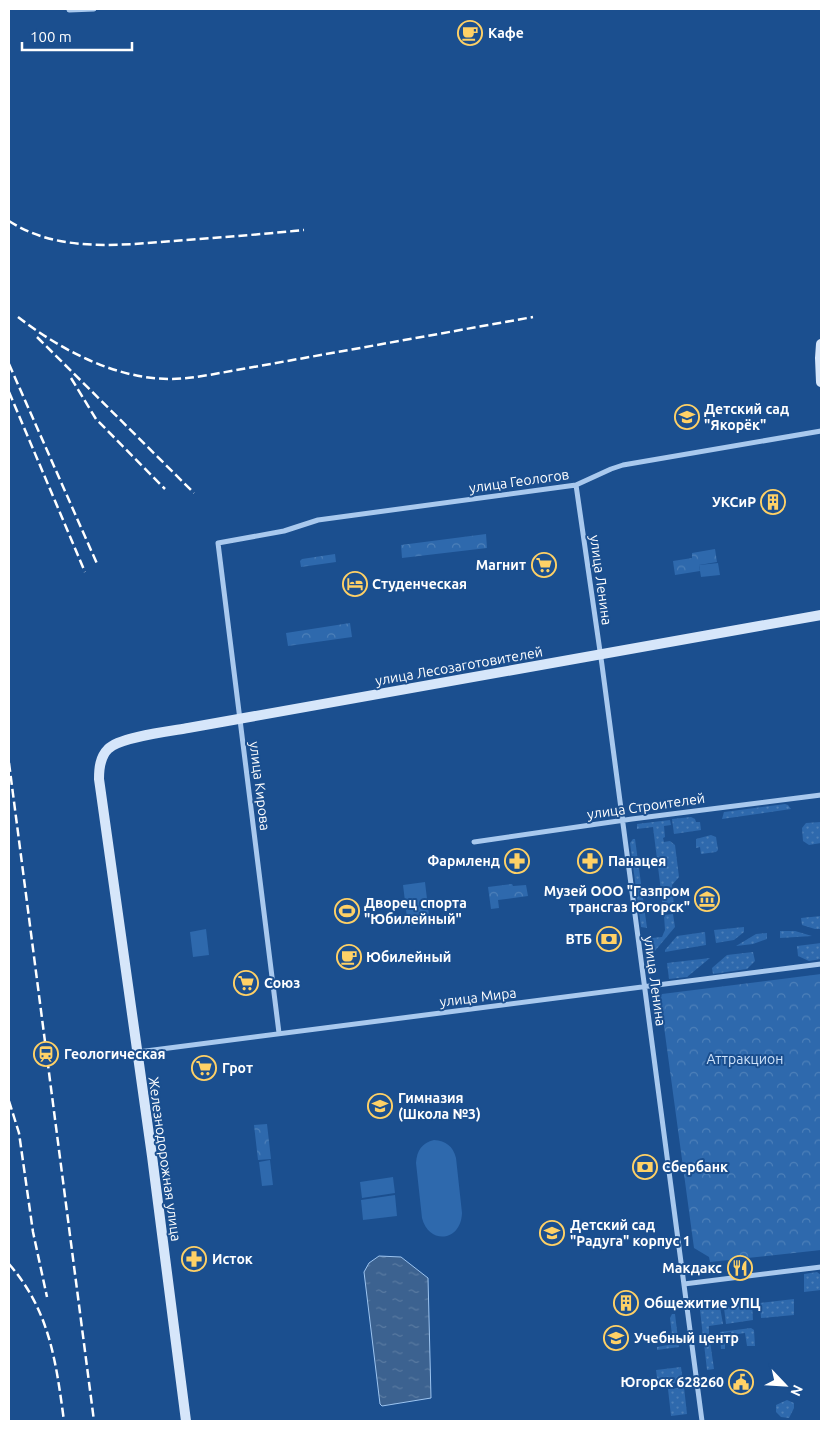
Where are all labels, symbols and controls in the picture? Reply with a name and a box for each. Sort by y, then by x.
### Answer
scale bar [22,20,132,52]
cafe icon: Кафе [457,20,483,46]
place label: Кафе [488,25,524,41]
text: 100 m [30,28,72,45]
place label: Детский сад "Якорёк" [704,401,789,433]
school or university icon: Детский сад "Якорёк" [674,404,700,430]
street label: улица Геологов [468,466,570,496]
building icon: УКСиР [760,489,786,515]
place label: УКСиР [712,494,756,510]
street label: улица Ленина [587,534,615,626]
supermarket icon: Магнит [531,552,557,578]
place label: Магнит [476,557,526,573]
hotel icon: Студенческая [342,571,368,597]
place label: Студенческая [372,576,467,592]
street label: улица Лесозаготовителей [374,643,544,689]
street label: улица Кирова [247,741,273,831]
street label: улица Строителей [586,790,706,822]
pharmacy icon: Фармленд [504,848,530,874]
pharmacy icon: Панацея [577,848,603,874]
place label: Фармленд [427,853,500,869]
place label: Панацея [608,853,666,869]
place label: Музей ООО "Газпром трансгаз Югорск" [544,883,690,915]
museum icon: Музей ООО "Газпром трансгаз Югорск" [694,886,720,912]
place label: Дворец спорта "Юбилейный" [364,895,467,927]
sports icon: Дворец спорта "Юбилейный" [334,898,360,924]
bank icon: ВТБ [596,926,622,952]
place label: ВТБ [566,931,592,947]
street label: улица Ленина [641,935,669,1027]
cafe icon: Юбилейный [336,944,362,970]
place label: Юбилейный [366,949,451,965]
supermarket icon: Союз [233,970,259,996]
place label: Союз [264,975,300,991]
street label: улица Мира [439,984,517,1010]
station icon: Геологическая [33,1041,59,1067]
place label: Геологическая [64,1046,166,1062]
park label: Аттракцион [707,1051,783,1067]
supermarket icon: Грот [191,1055,217,1081]
place label: Грот [222,1060,253,1076]
street label: Железнодорожная улица [146,1076,184,1242]
place label: Гимназия (Школа №3) [398,1090,481,1122]
school or university icon: Гимназия (Школа №3) [367,1093,393,1119]
bank icon: Сбербанк [632,1154,658,1180]
place label: Сбербанк [662,1159,728,1175]
place label: Детский сад "Радуга" корпус 1 [570,1217,691,1249]
school or university icon: Детский сад "Радуга" корпус 1 [539,1220,565,1246]
pharmacy icon: Исток [181,1246,207,1272]
place label: Исток [212,1251,253,1267]
restaurant icon: Макдакс [727,1255,753,1281]
place label: Макдакс [662,1260,722,1276]
building icon: Общежитие УПЦ [613,1290,639,1316]
place label: Общежитие УПЦ [644,1295,761,1311]
school or university icon: Учебный центр [603,1325,629,1351]
place label: Учебный центр [634,1330,739,1346]
north arrow [760,1360,810,1410]
public building icon: Югорск 628260 [728,1369,754,1395]
place label: Югорск 628260 [621,1374,724,1390]
text: N [787,1382,806,1399]

